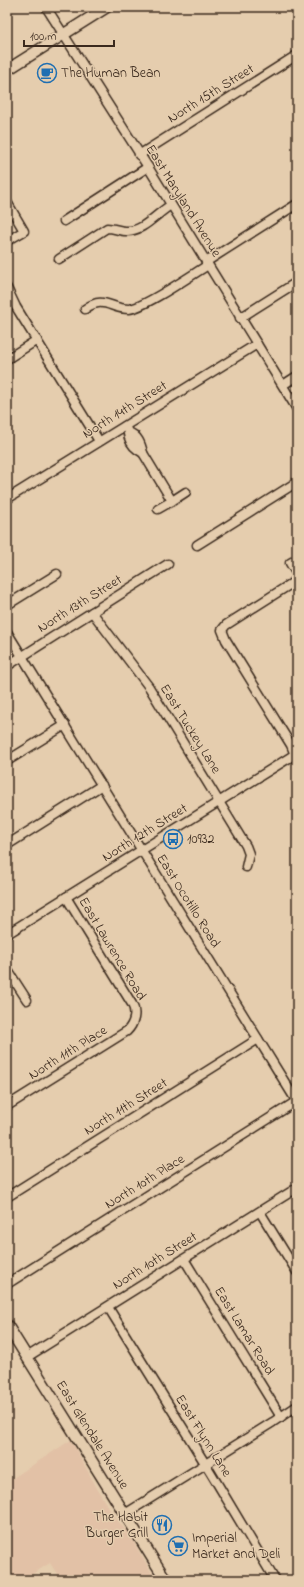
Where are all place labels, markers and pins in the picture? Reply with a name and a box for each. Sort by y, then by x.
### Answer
cafe icon: The Human Bean [36,62,58,84]
place label: The Human Bean [61,63,161,84]
bus stop icon: 10932 [162,828,184,850]
place label: 10932 [187,829,214,850]
place label: The Habit Burger Grill [85,1507,148,1545]
restaurant icon: The Habit Burger Grill [151,1514,173,1536]
place label: Imperial Market and Deli [192,1528,280,1565]
supermarket icon: Imperial Market and Deli [167,1535,189,1557]

